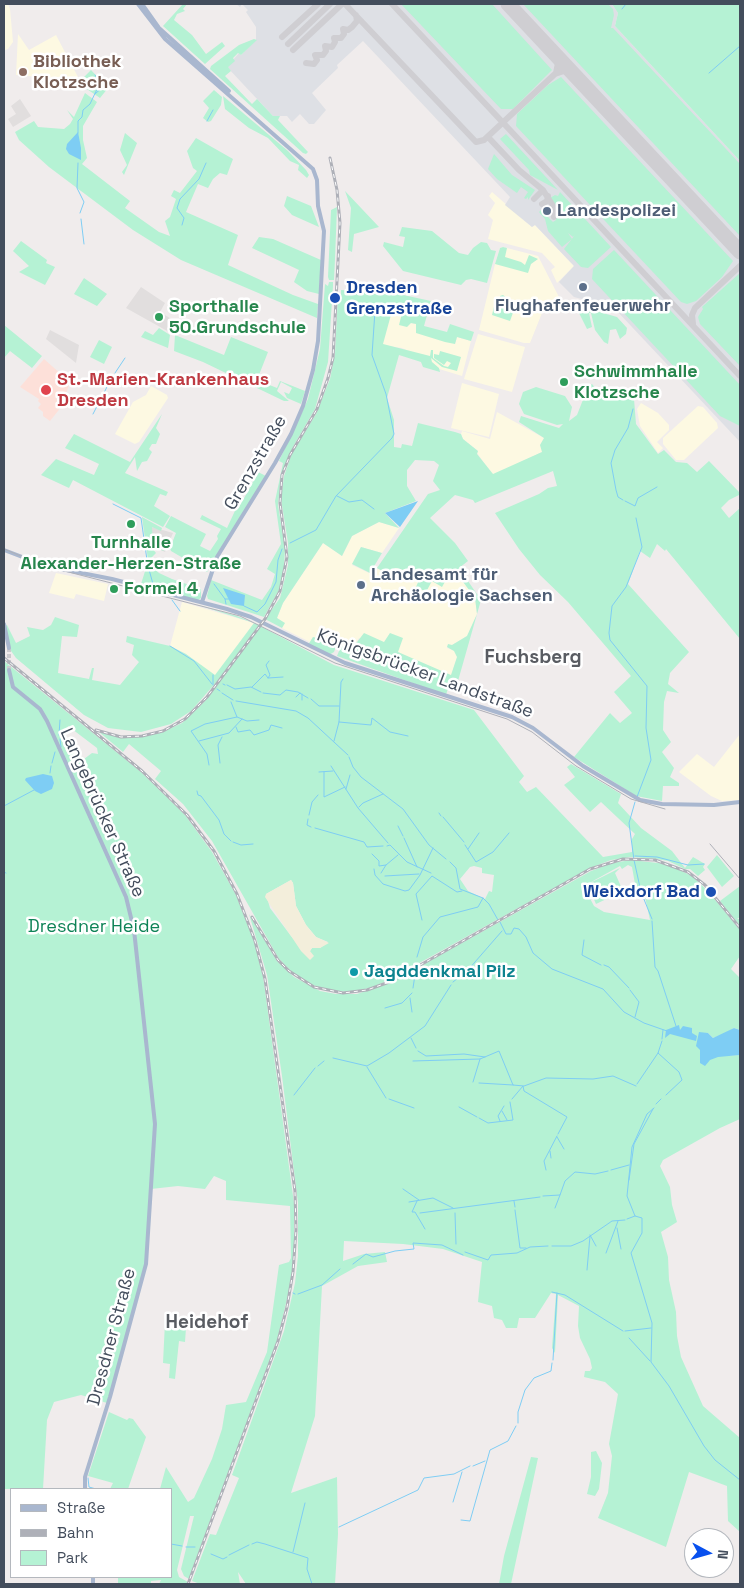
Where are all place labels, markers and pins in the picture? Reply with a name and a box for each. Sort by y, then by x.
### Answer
place label: Bibliothek Klotzsche [33,51,121,94]
marker: Bibliothek Klotzsche [17,66,29,78]
place label: Landespolizei [557,200,676,222]
marker: Landespolizei [541,205,553,217]
place label: Dresden Grenzstraße [346,277,452,320]
marker: Flughafenfeuerwehr [577,281,589,293]
marker: Dresden Grenzstraße [328,291,342,305]
place label: Flughafenfeuerwehr [495,295,671,317]
place label: Sporthalle 50.Grundschule [169,296,306,338]
marker: Sporthalle 50.Grundschule [153,311,165,323]
place label: Schwimmhalle Klotzsche [574,361,698,404]
place label: St.-Marien-Krankenhaus Dresden [57,369,269,412]
marker: Schwimmhalle Klotzsche [558,376,570,388]
marker: St.-Marien-Krankenhaus Dresden [39,383,53,397]
marker: Turnhalle Alexander-Herzen-Straße [125,518,137,530]
place label: Turnhalle Alexander-Herzen-Straße [21,532,241,574]
place label: Landesamt für Archäologie Sachsen [371,564,553,606]
place label: Formel 4 [124,578,198,600]
marker: Landesamt für Archäologie Sachsen [355,579,367,591]
marker: Formel 4 [108,583,120,595]
place label: Weixdorf Bad [583,881,700,903]
marker: Weixdorf Bad [704,885,718,899]
place label: Jagddenkmal Pilz [364,961,516,983]
marker: Jagddenkmal Pilz [348,966,360,978]

